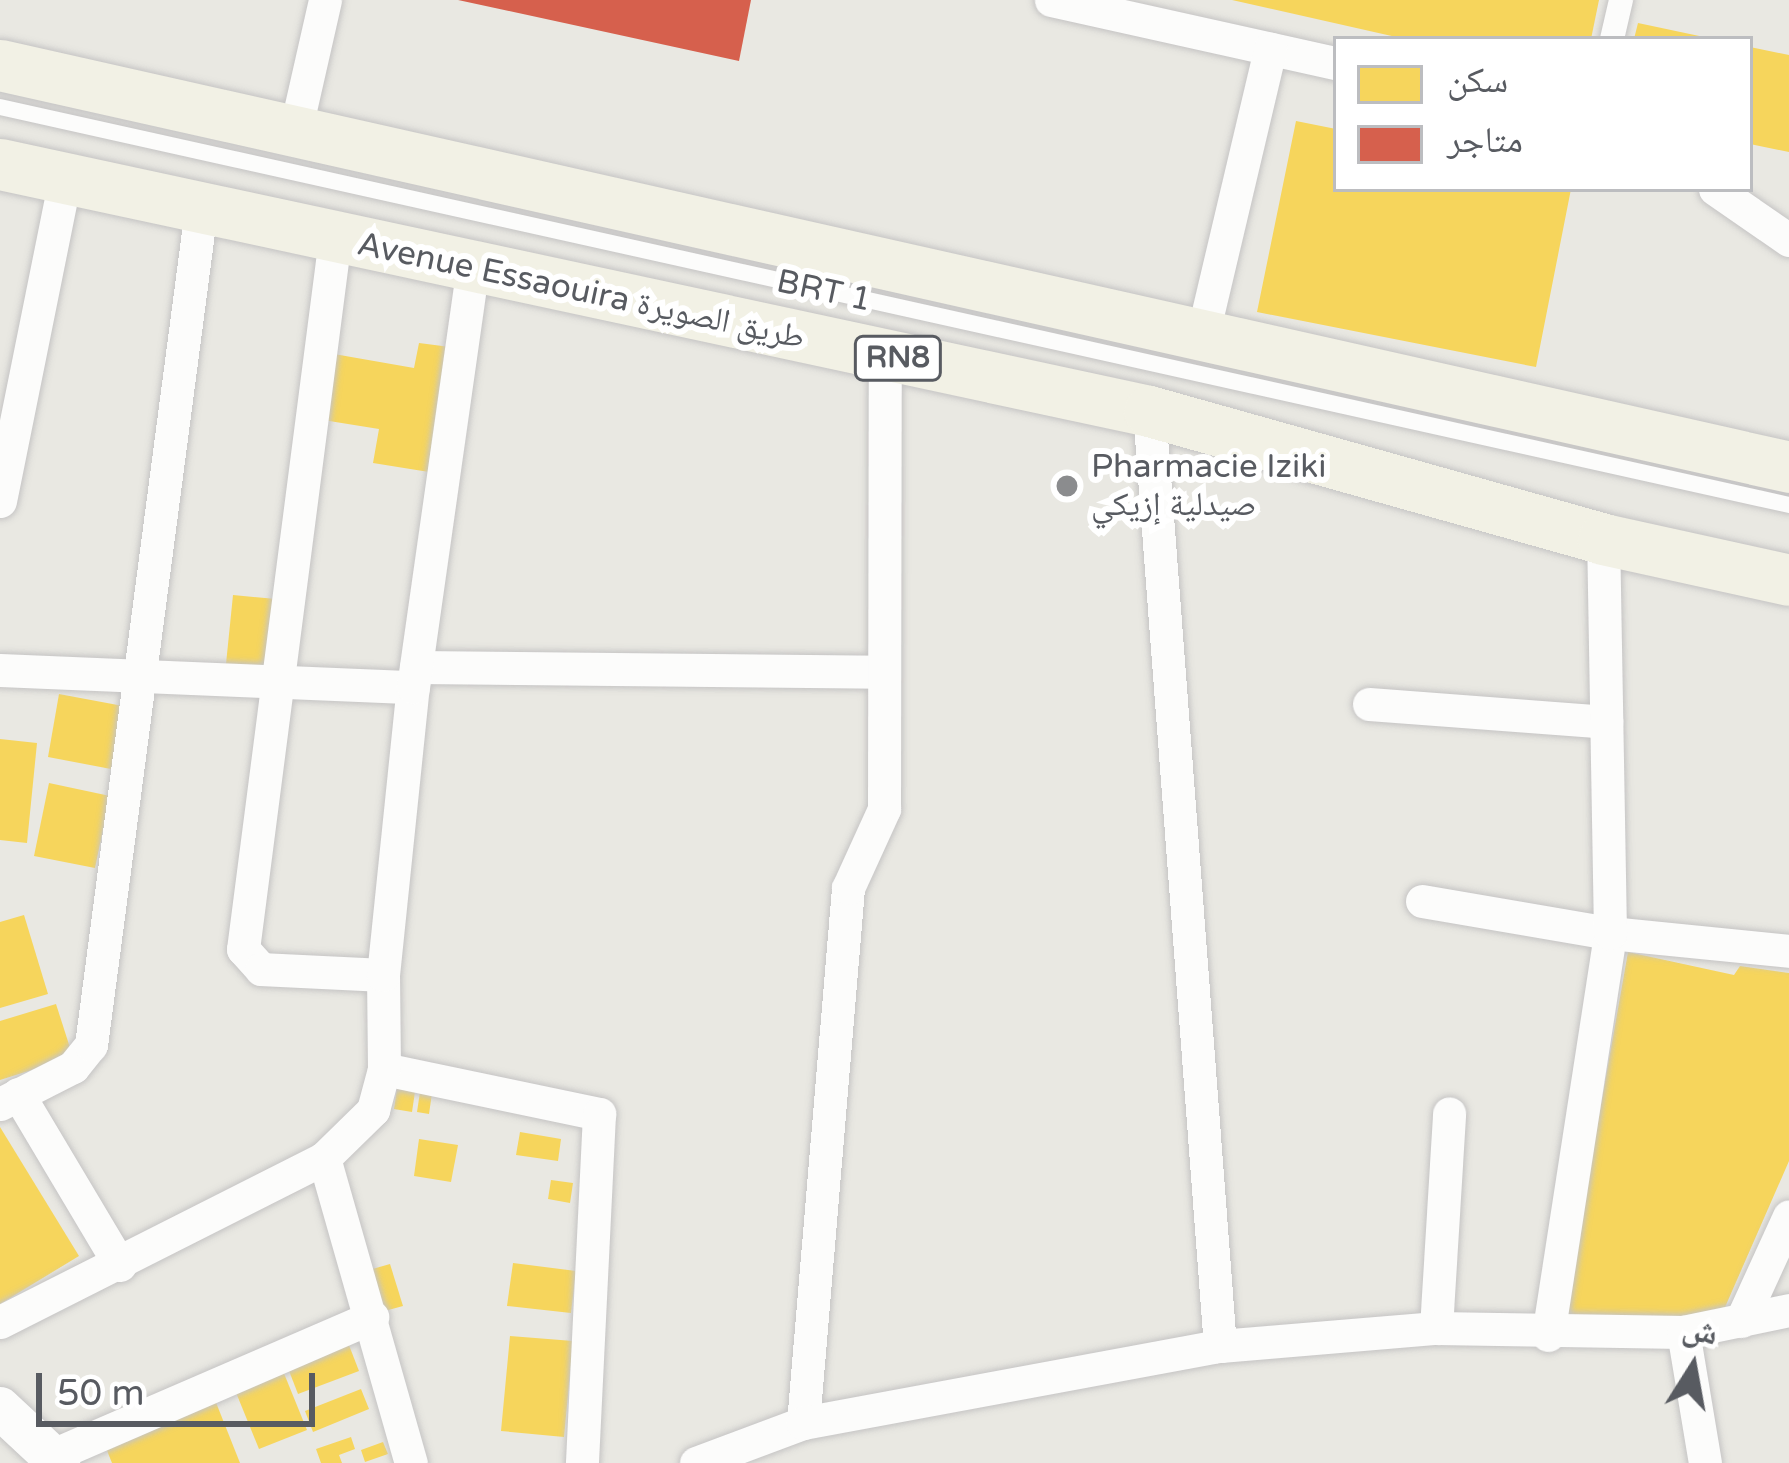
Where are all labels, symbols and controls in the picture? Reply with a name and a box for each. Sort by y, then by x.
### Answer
legend [1333,36,1753,192]
text: سكن [1447,59,1508,102]
text: متاجر [1447,119,1523,162]
street label: Avenue Essaouira طريق الصويرة [354,224,808,358]
street label: BRT 1 [773,262,875,320]
road number: RN8 [853,334,943,382]
place label: Pharmacie Iziki صيدلية إزيكي [1091,447,1326,525]
marker: Pharmacie Iziki صيدلية إزيكي [1054,473,1080,499]
north arrow [1633,1307,1753,1427]
text: ش [1679,1309,1721,1354]
scale bar [42,1349,321,1423]
text: 50 m [57,1372,145,1415]

